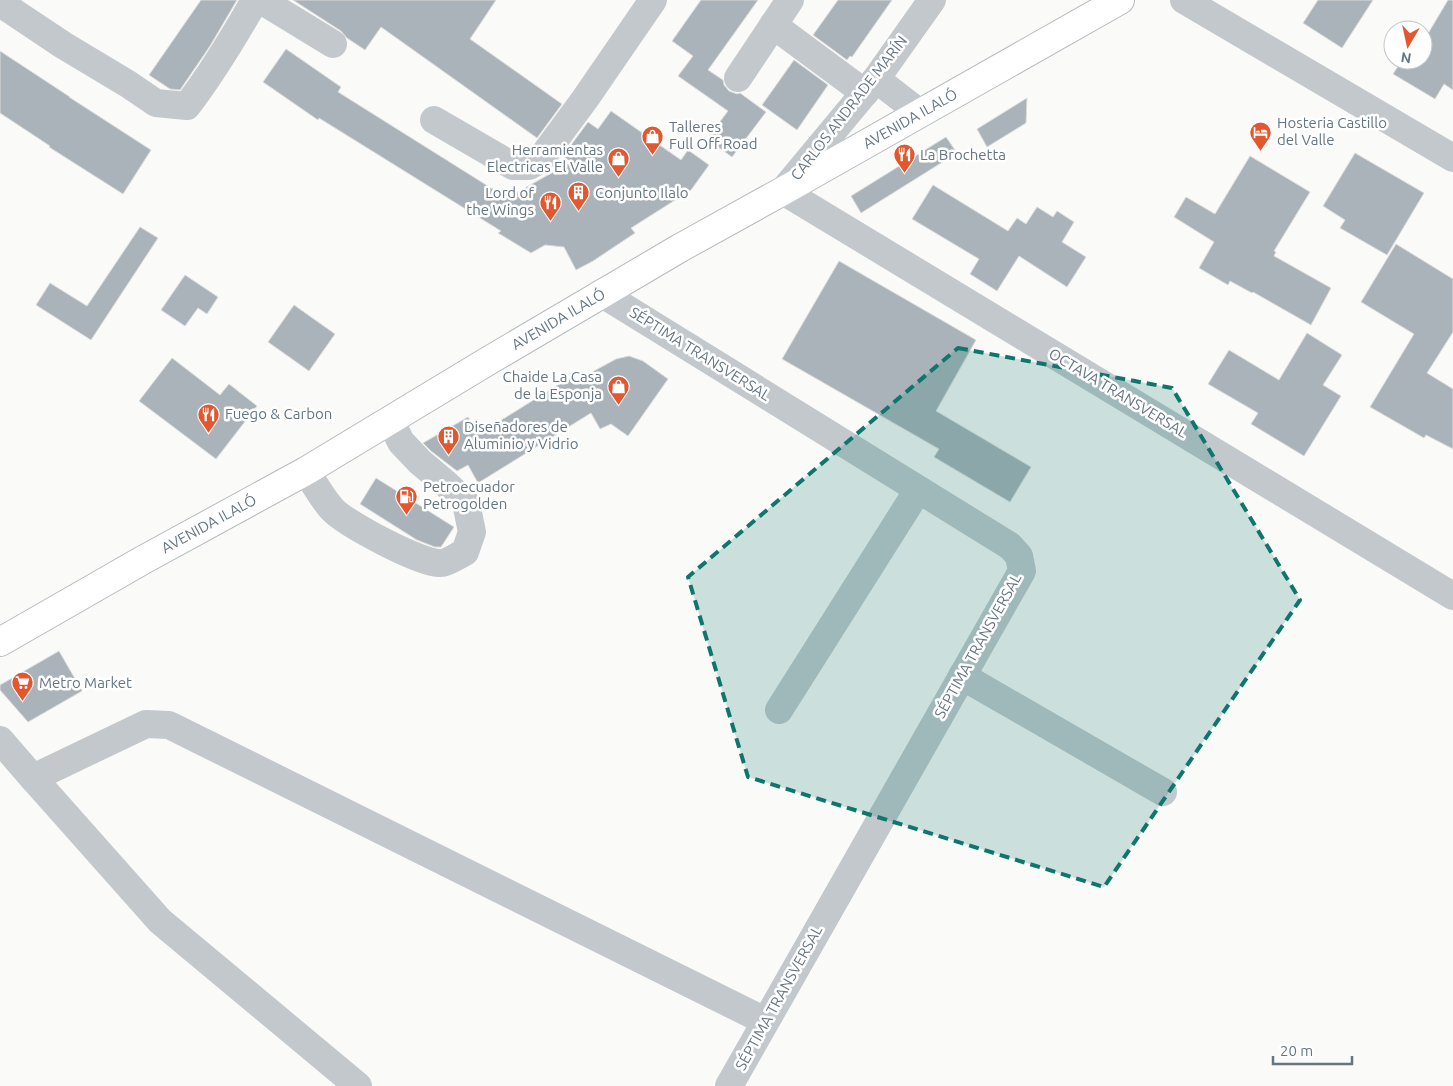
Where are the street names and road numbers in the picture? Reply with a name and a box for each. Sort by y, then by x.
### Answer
street label: CARLOS ANDRADE MARÍN [787,32,910,183]
street label: AVENIDA ILALÓ [860,85,960,152]
street label: AVENIDA ILALÓ [508,285,608,353]
street label: SÉPTIMA TRANSVERSAL [627,303,774,404]
street label: OCTAVA TRANSVERSAL [1046,344,1191,441]
street label: AVENIDA ILALÓ [158,491,259,556]
street label: SÉPTIMA TRANSVERSAL [931,570,1025,721]
street label: SÉPTIMA TRANSVERSAL [732,922,826,1073]

